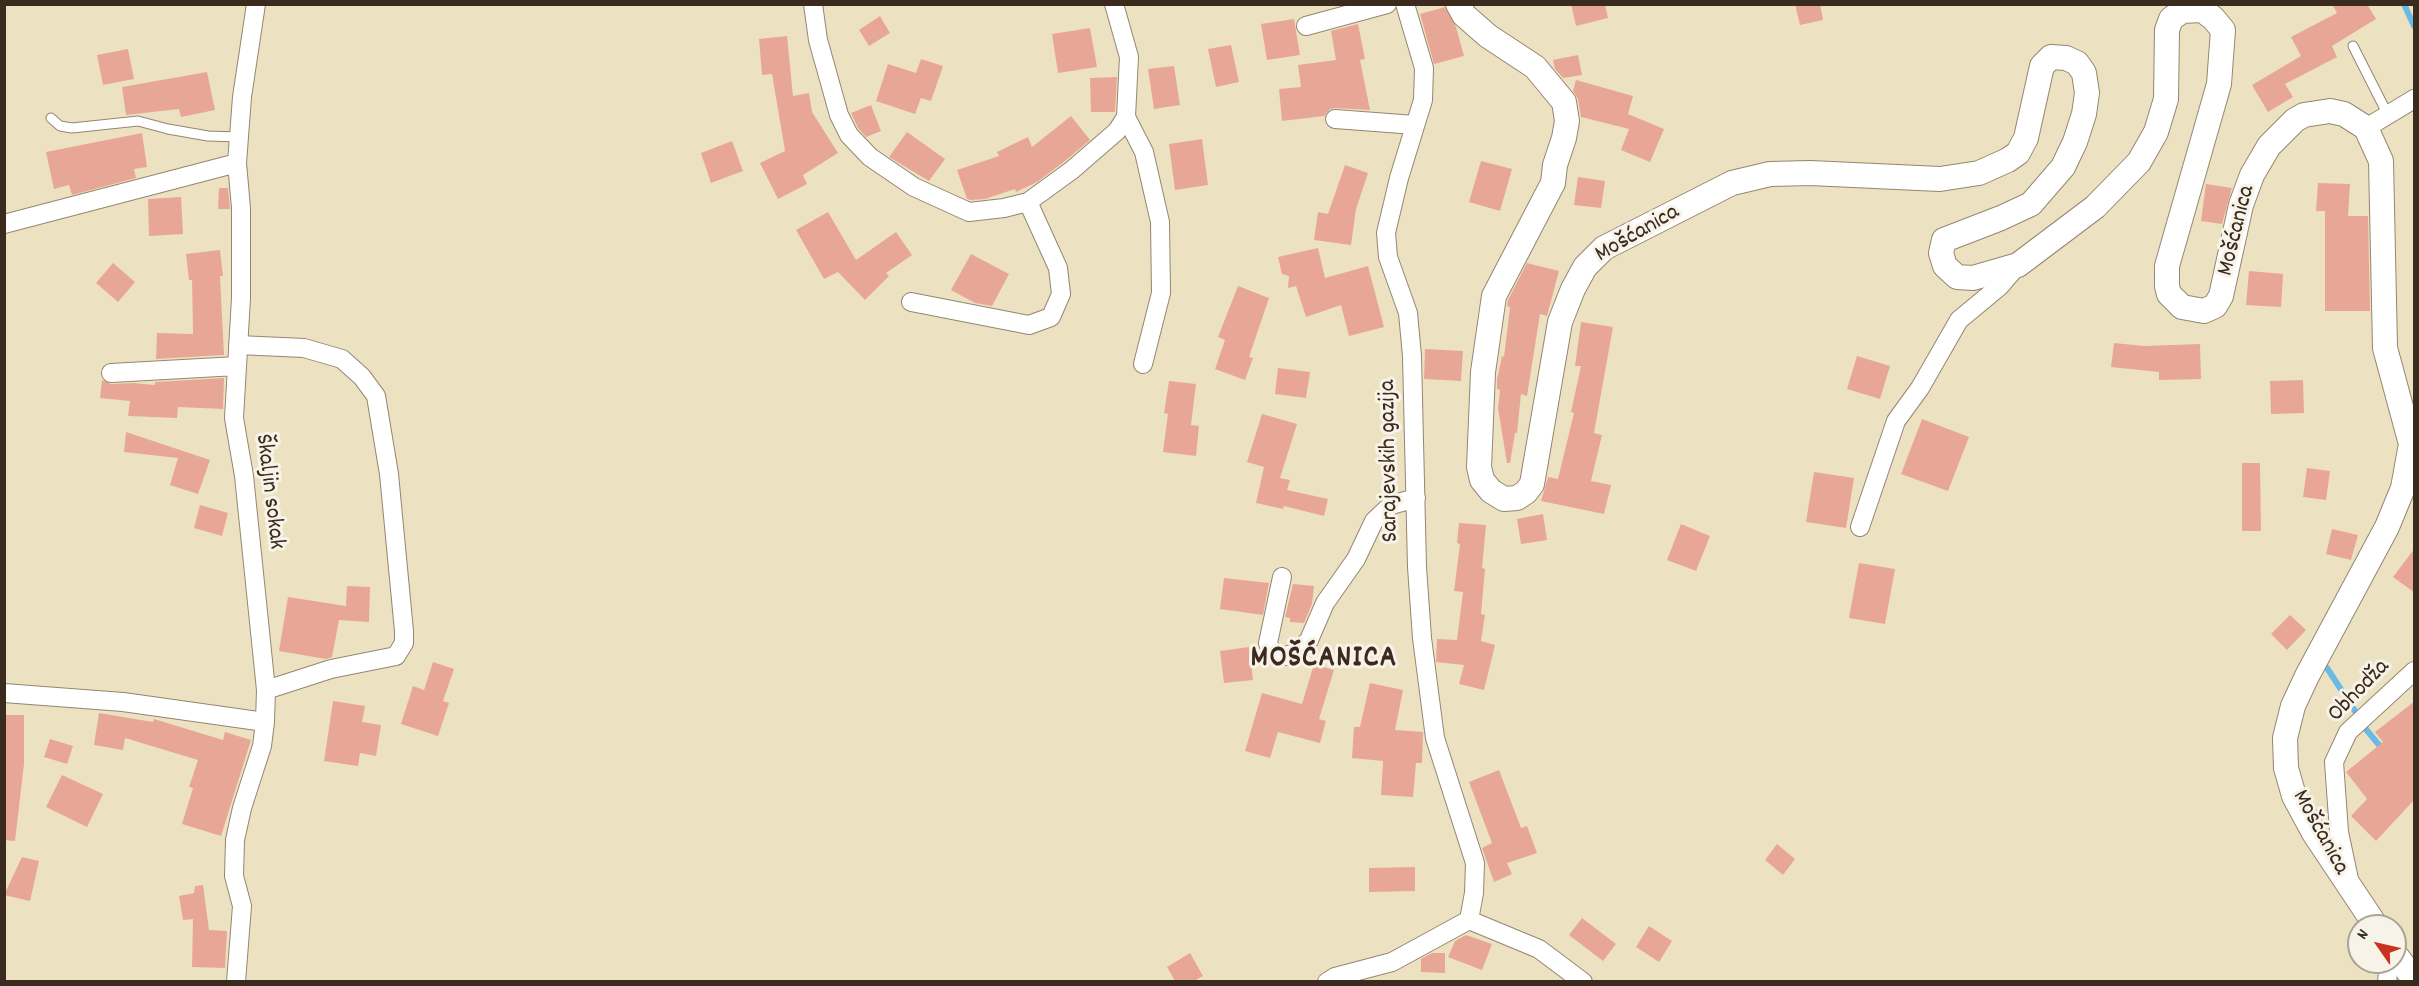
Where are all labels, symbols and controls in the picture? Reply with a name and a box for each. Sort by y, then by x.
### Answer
street label: Mošćanica [2213,183,2263,279]
street label: Mošćanica [1591,199,1685,271]
street label: Sarajevskih gazija [1375,380,1407,542]
street label: Škaljin sokak [247,433,289,551]
district label: MOŠĆANICA [1250,643,1398,679]
street label: Obhodža [2323,654,2397,730]
street label: Mošćanica [2284,786,2354,880]
north arrow [2347,914,2407,974]
text: N [2352,925,2375,944]

